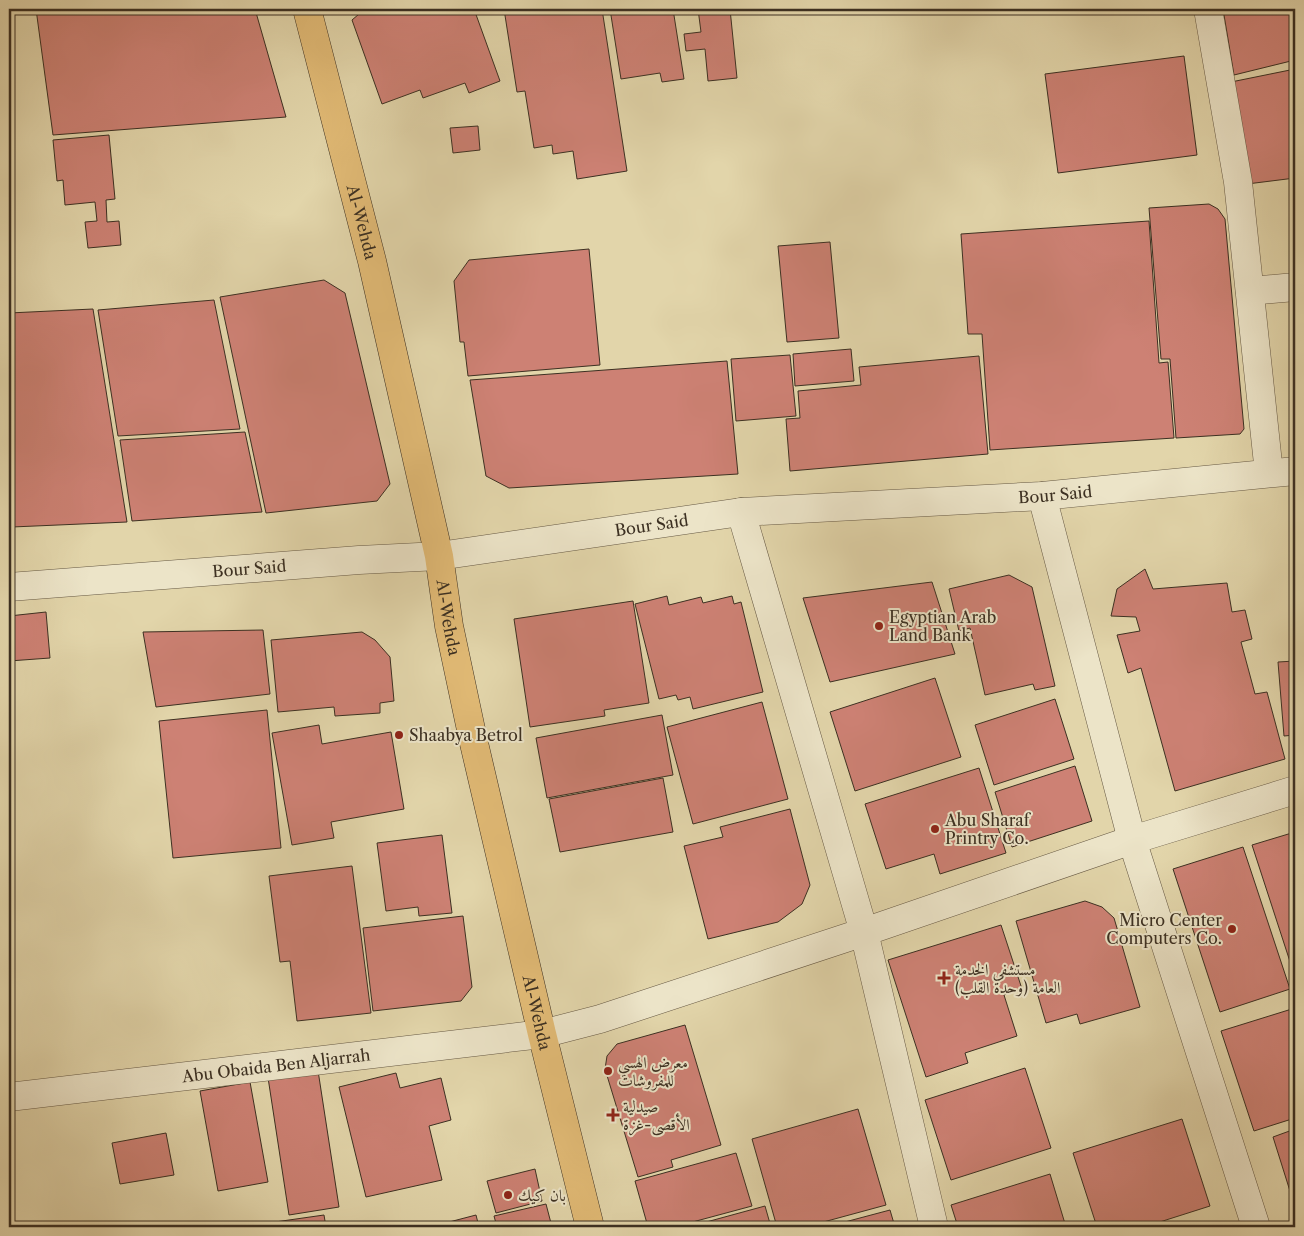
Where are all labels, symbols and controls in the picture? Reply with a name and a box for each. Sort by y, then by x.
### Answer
street label: Al-Wehda [342,182,381,262]
street label: Bour Said [1018,481,1093,507]
street label: Bour Said [613,510,690,540]
street label: Bour Said [212,556,287,581]
street label: Al-Wehda [432,577,465,658]
place label: Egyptian Arab Land Bank [889,607,996,645]
marker: Egyptian Arab Land Bank [873,620,885,632]
place label: Shaabya Betrol [409,725,523,745]
marker: Shaabya Betrol [393,729,405,741]
place label: Abu Sharaf Printry Co. [944,810,1032,848]
marker: Abu Sharaf Printry Co. [929,823,941,835]
place label: Micro Center Computers Co. [1106,910,1222,948]
marker: Micro Center Computers Co. [1226,923,1238,935]
place label: مستشفى الخدمة العامة (وحدة القلب) [955,959,1060,998]
marker: مستشفى الخدمة العامة (وحدة القلب) [937,971,951,985]
street label: Al-Wehda [518,972,556,1053]
street label: Abu Obaida Ben Aljarrah [180,1044,371,1087]
place label: معرض الهسي للمفروشات [618,1052,688,1091]
marker: معرض الهسي للمفروشات [602,1065,614,1077]
place label: صيدلية الأقصى-غزة [623,1096,690,1136]
marker: صيدلية الأقصى-غزة [607,1109,619,1121]
place label: بان كيك [518,1185,566,1205]
marker: بان كيك [502,1189,514,1201]

